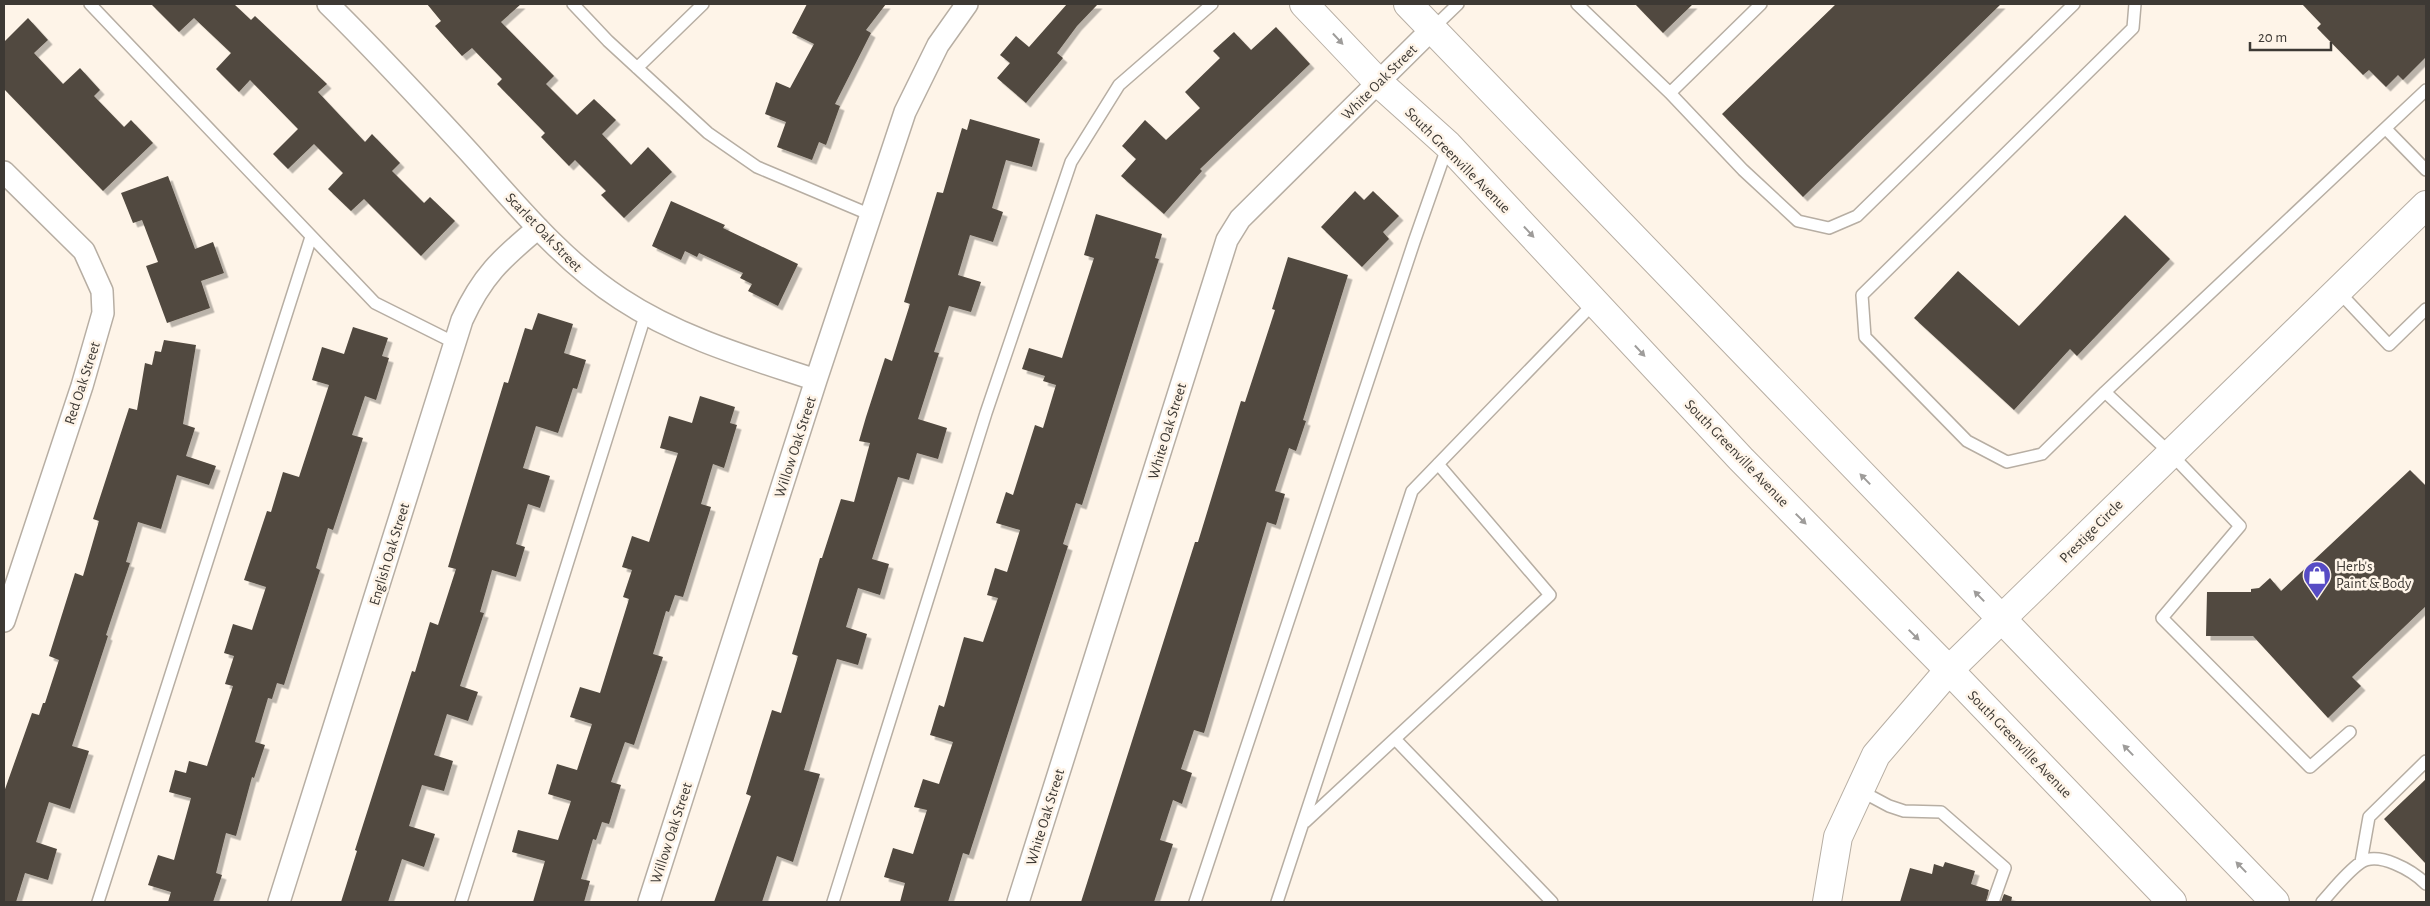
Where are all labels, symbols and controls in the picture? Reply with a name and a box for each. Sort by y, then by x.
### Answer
scale bar [2250,20,2331,52]
text: 20 m [2258,30,2287,45]
one-way arrow [1332,33,1344,45]
street label: White Oak Street [1339,42,1420,123]
street label: South Greenville Avenue [1402,105,1513,216]
street label: Scarlet Oak Street [502,190,585,275]
one-way arrow [1523,226,1535,238]
street label: Red Oak Street [62,340,103,426]
one-way arrow [1634,344,1646,356]
street label: White Oak Street [1146,381,1189,481]
street label: Willow Oak Street [772,395,819,500]
street label: South Greenville Avenue [1682,397,1791,510]
one-way arrow [1860,473,1872,485]
street label: Prestige Circle [2057,497,2126,566]
street label: English Oak Street [367,501,412,607]
one-way arrow [1794,513,1806,525]
place label: Herb's Paint & Body [2336,559,2412,591]
shop icon: Herb's Paint & Body [2302,560,2332,599]
one-way arrow [1973,590,1985,602]
one-way arrow [1908,629,1920,641]
street label: South Greenville Avenue [1965,688,2074,801]
one-way arrow [2122,745,2134,757]
street label: White Oak Street [1024,767,1067,867]
street label: Willow Oak Street [648,781,695,886]
one-way arrow [2235,861,2247,873]

